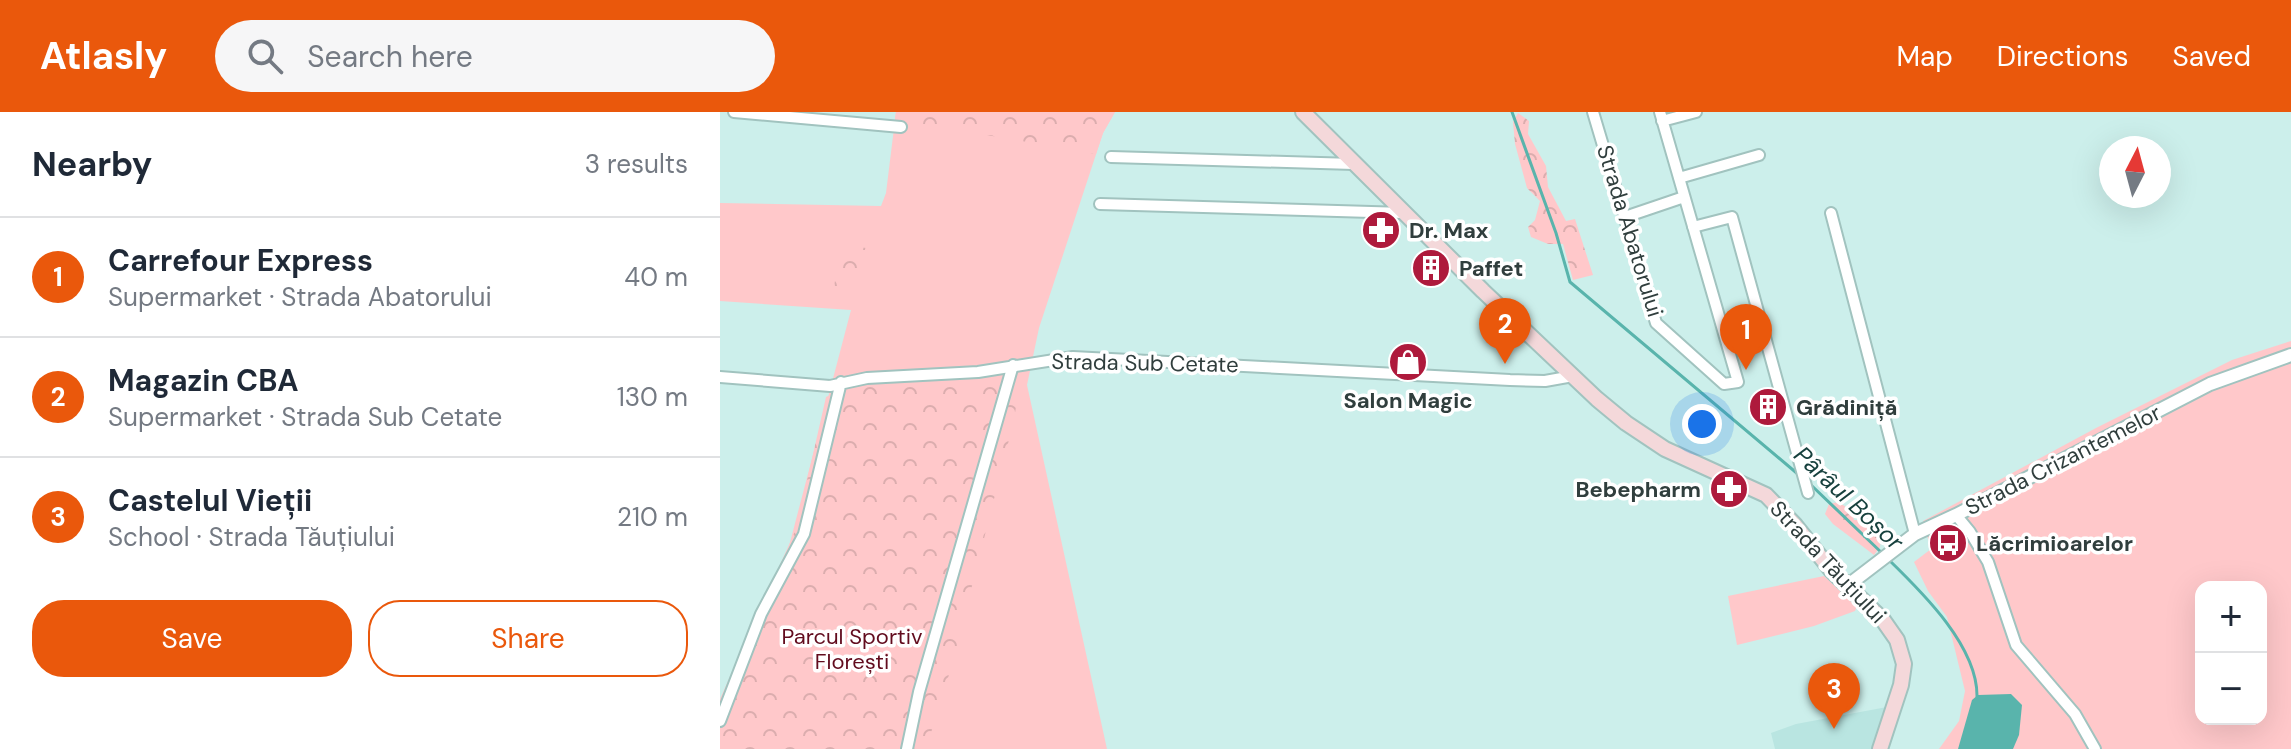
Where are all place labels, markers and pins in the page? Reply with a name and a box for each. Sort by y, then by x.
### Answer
pharmacy icon: Dr. Max [1360,209,1402,251]
place label: Dr. Max [1409,216,1489,245]
building icon: Paffet [1410,247,1452,289]
place label: Paffet [1459,254,1523,283]
pin: 2 [1479,298,1531,364]
pin: 1 [1720,304,1772,370]
shop icon: Salon Magic [1387,341,1429,383]
place label: Salon Magic [1343,386,1473,415]
building icon: Grădiniță [1747,386,1789,428]
place label: Grădiniță [1796,393,1897,422]
pharmacy icon: Bebepharm [1708,468,1750,510]
place label: Bebepharm [1575,475,1701,504]
bus stop icon: Lăcrimioarelor [1927,522,1969,564]
place label: Lăcrimioarelor [1976,529,2133,558]
pin: 3 [1808,663,1860,729]

